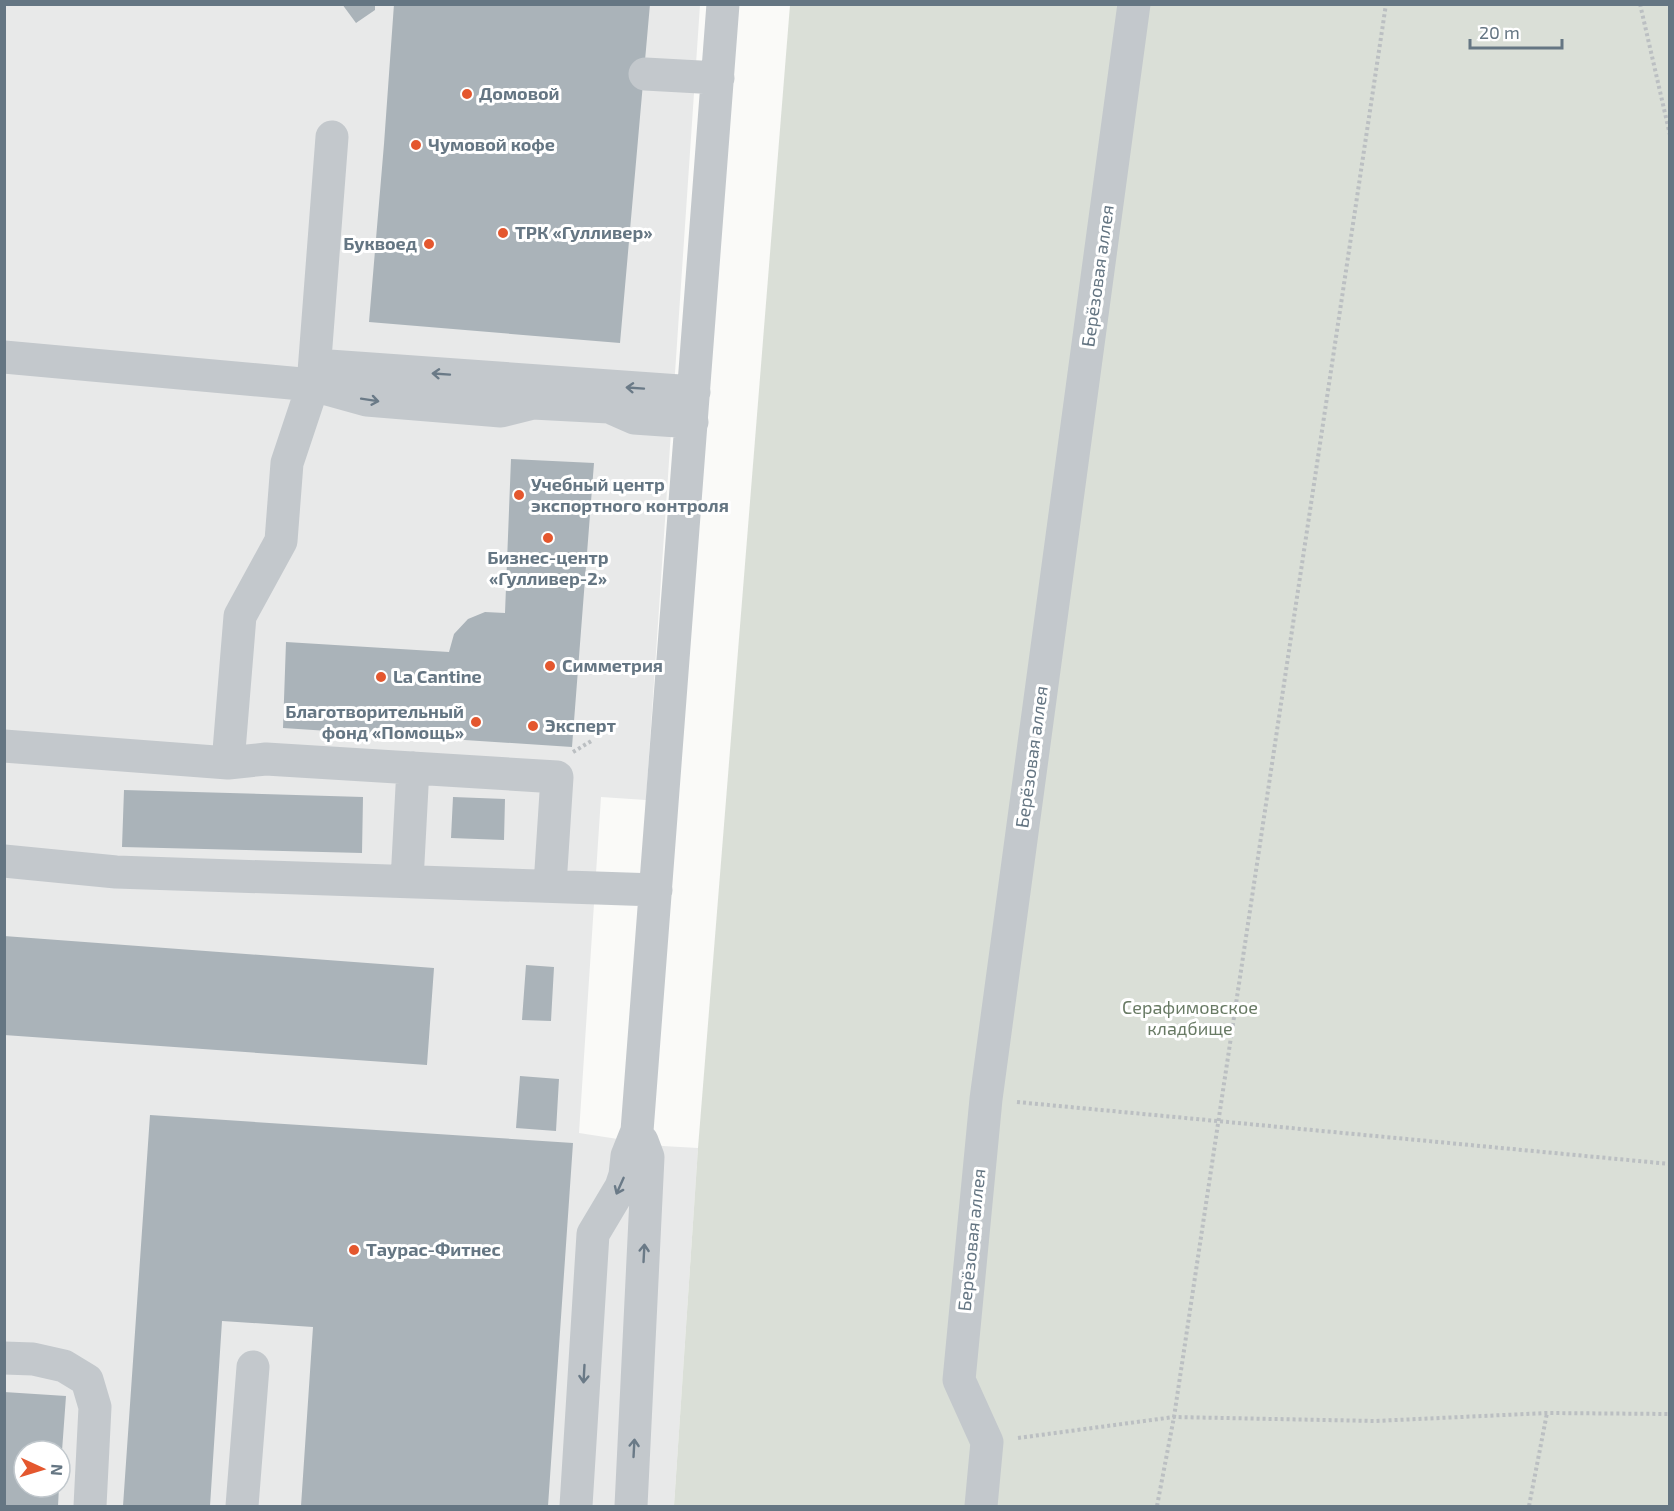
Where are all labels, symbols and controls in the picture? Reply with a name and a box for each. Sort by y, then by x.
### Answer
scale bar [1470,12,1562,50]
text: 20 m [1479,21,1520,43]
place label: Домовой [479,82,560,104]
marker: Домовой [460,87,474,101]
place label: Чумовой кофе [428,133,555,155]
marker: Чумовой кофе [409,138,423,152]
street label: Берёзовая аллея [1076,203,1118,348]
place label: ТРК «Гулливер» [515,221,653,243]
marker: ТРК «Гулливер» [496,226,510,240]
place label: Буквоед [343,232,417,254]
marker: Буквоед [422,237,436,251]
one-way arrow [431,368,451,379]
one-way arrow [626,382,646,393]
one-way arrow [360,394,379,405]
place label: Учебный центр экспортного контроля [531,473,729,516]
marker: Учебный центр экспортного контроля [512,488,526,502]
marker: Бизнес-центр «Гулливер-2» [541,531,555,545]
place label: Бизнес-центр «Гулливер-2» [487,546,609,589]
place label: Симметрия [562,654,663,676]
marker: Симметрия [543,659,557,673]
place label: La Cantine [393,665,482,687]
marker: La Cantine [374,670,388,684]
street label: Берёзовая аллея [1010,684,1052,829]
place label: Благотворительный фонд «Помощь» [285,700,464,743]
place label: Эксперт [545,714,616,736]
marker: Благотворительный фонд «Помощь» [469,715,483,729]
marker: Эксперт [526,719,540,733]
park label: Серафимовское кладбище [1122,996,1258,1039]
street label: Берёзовая аллея [953,1168,989,1312]
one-way arrow [614,1177,626,1195]
place label: Таурас-Фитнес [366,1238,501,1260]
marker: Таурас-Фитнес [347,1243,361,1257]
one-way arrow [638,1244,649,1264]
one-way arrow [579,1363,590,1383]
north arrow [12,1439,72,1499]
one-way arrow [628,1439,639,1459]
text: N [48,1464,67,1477]

